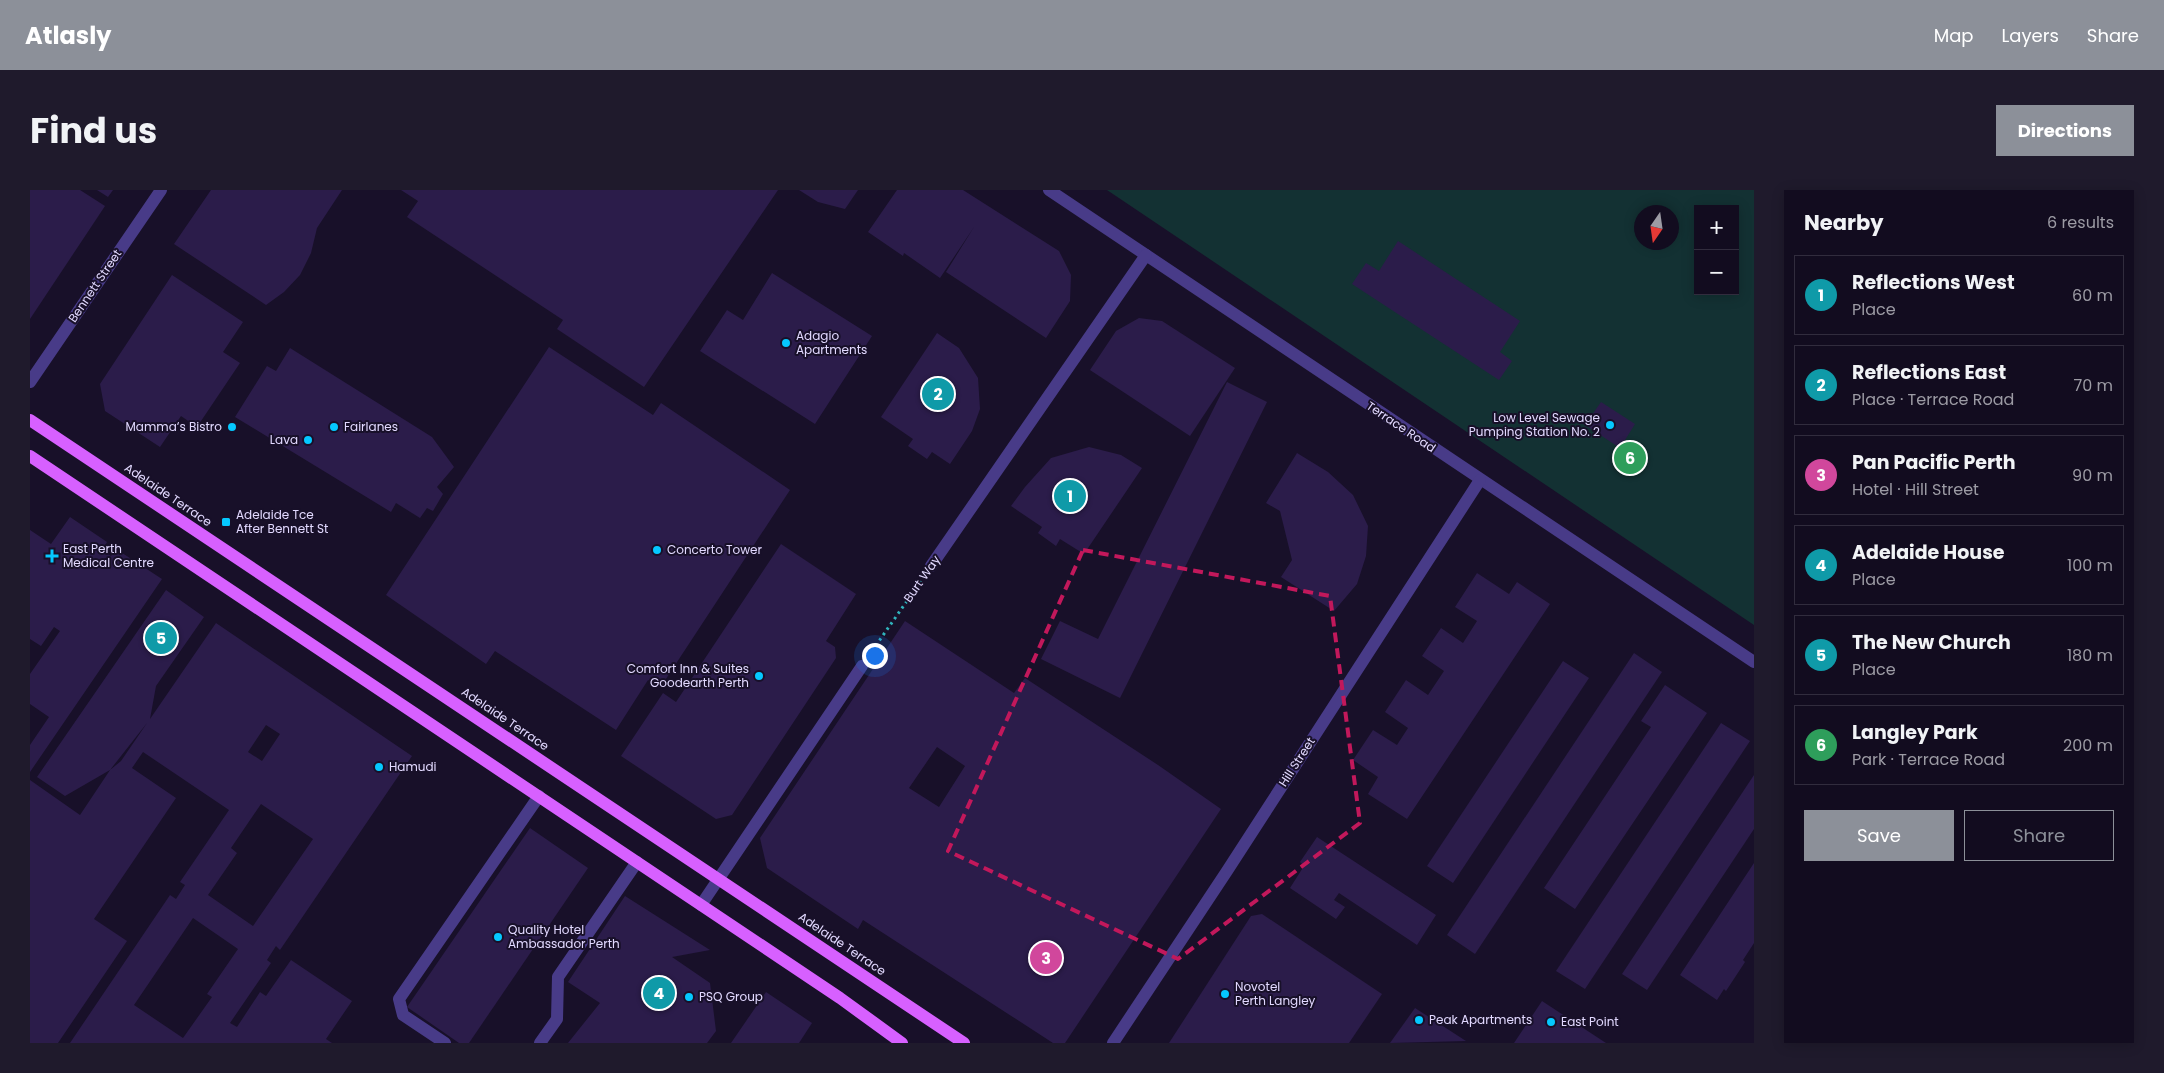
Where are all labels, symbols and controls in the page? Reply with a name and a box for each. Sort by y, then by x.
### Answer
text: Atlasly [25,19,111,52]
text: Map [1934,23,1974,48]
text: Layers [2002,23,2059,48]
text: Share [2087,23,2139,48]
button: Directions [1996,105,2134,156]
text: Find us [30,106,157,155]
north arrow [1634,205,1679,250]
map controls [1694,205,1739,295]
button: + [1694,205,1739,250]
text: Nearby [1804,208,1884,237]
text: 6 results [2047,211,2114,234]
street label: Bennett Street [64,246,125,326]
button: − [1694,250,1739,295]
text: Reflections West [1852,269,2015,296]
text: 1 [1818,284,1824,307]
text: 60 m [2072,284,2113,307]
text: Place [1852,298,1896,321]
place label: Adagio Apartments [796,327,867,358]
marker: Adagio Apartments [780,337,792,349]
text: Reflections East [1852,359,2006,386]
text: 2 [1816,374,1826,397]
text: 70 m [2073,374,2113,397]
pin: 2 [922,375,954,413]
text: Place · Terrace Road [1852,388,2014,411]
street label: Terrace Road [1363,397,1439,456]
place label: Low Level Sewage Pumping Station No. 2 [1469,409,1600,440]
place label: Mamma‘s Bistro [126,418,222,435]
place label: Fairlanes [344,418,398,435]
marker: Low Level Sewage Pumping Station No. 2 [1604,419,1616,431]
marker: Mamma‘s Bistro [226,421,238,433]
marker: Fairlanes [328,421,340,433]
place label: Lava [270,431,298,448]
marker: Lava [302,434,314,446]
pin: 6 [1614,439,1646,477]
text: Pan Pacific Perth [1852,449,2016,476]
street label: Adelaide Terrace [121,459,215,530]
text: 3 [1816,464,1826,487]
text: 90 m [2072,464,2113,487]
pin: 1 [1054,477,1086,515]
text: Hotel · Hill Street [1852,478,1979,501]
place label: Adelaide Tce After Bennett St [236,506,328,537]
marker: Adelaide Tce After Bennett St [220,516,232,528]
text: Adelaide House [1852,539,2004,566]
place label: East Perth Medical Centre [63,540,154,571]
place label: Concerto Tower [667,541,763,558]
marker: Concerto Tower [651,544,663,556]
marker: East Perth Medical Centre [45,549,59,563]
street label: Burt Way [899,552,944,606]
text: 4 [1816,554,1826,577]
text: 100 m [2067,554,2113,577]
text: Place [1852,568,1896,591]
pin: 5 [145,619,177,657]
text: The New Church [1852,629,2011,656]
your location [862,643,888,669]
text: 5 [1816,644,1826,667]
text: 180 m [2067,644,2113,667]
text: Place [1852,658,1896,681]
place label: Comfort Inn & Suites Goodearth Perth [627,660,749,691]
marker: Comfort Inn & Suites Goodearth Perth [753,670,765,682]
street label: Adelaide Terrace [458,683,552,754]
text: Langley Park [1852,719,1978,746]
street label: Hill Street [1274,734,1319,790]
text: 6 [1816,734,1826,757]
text: 200 m [2063,734,2113,757]
text: Park · Terrace Road [1852,748,2005,771]
place label: Hamudi [389,758,437,775]
marker: Hamudi [373,761,385,773]
button: Save [1804,810,1954,861]
button: Share [1964,810,2114,861]
street label: Adelaide Terrace [795,908,889,979]
place label: Quality Hotel Ambassador Perth [508,921,620,952]
marker: Quality Hotel Ambassador Perth [492,931,504,943]
pin: 3 [1030,939,1062,977]
pin: 4 [643,974,675,1012]
place label: Novotel Perth Langley [1235,978,1316,1009]
place label: PSQ Group [699,988,763,1005]
marker: Novotel Perth Langley [1219,988,1231,1000]
marker: PSQ Group [683,991,695,1003]
place label: Peak Apartments [1429,1011,1532,1028]
place label: East Point [1561,1013,1619,1030]
marker: Peak Apartments [1413,1014,1425,1026]
marker: East Point [1545,1016,1557,1028]

